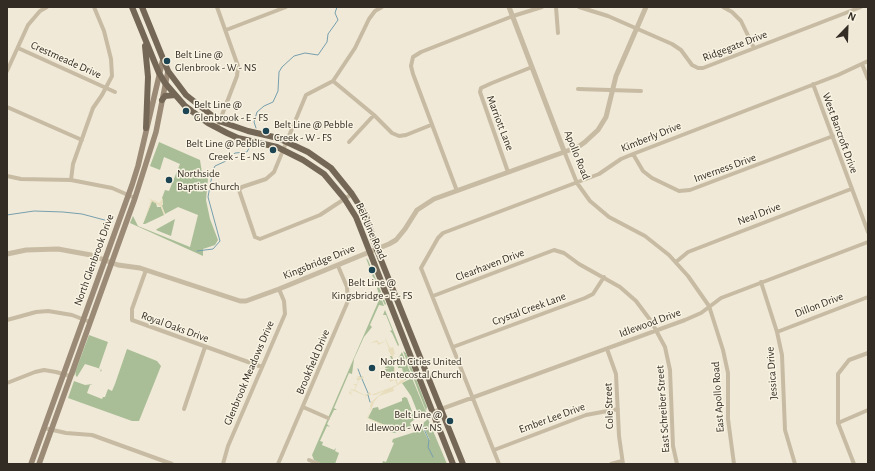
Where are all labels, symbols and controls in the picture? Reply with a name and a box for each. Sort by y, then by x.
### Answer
north arrow [827,8,867,48]
text: N [846,10,858,23]
street label: Ridgegate Drive [701,28,769,64]
street label: Crestmeade Drive [29,38,103,82]
place label: Belt Line @ Glenbrook - W - NS [175,48,256,74]
marker: Belt Line @ Glenbrook - W - NS [162,56,172,66]
street label: West Bancroft Drive [819,91,861,175]
street label: Marriott Lane [483,94,517,152]
place label: Belt Line @ Glenbrook - E - FS [194,98,268,124]
marker: Belt Line @ Glenbrook - E - FS [181,106,191,116]
place label: Belt Line @ Pebble Creek - W - FS [274,118,353,144]
street label: Kimberly Drive [619,119,683,155]
marker: Belt Line @ Pebble Creek - W - FS [261,126,271,136]
street label: Apollo Road [561,129,593,181]
place label: Belt Line @ Pebble Creek - E - NS [186,137,265,163]
marker: Belt Line @ Pebble Creek - E - NS [268,145,278,155]
street label: Inverness Drive [692,151,758,185]
place label: Northside Baptist Church [177,167,240,193]
marker: Northside Baptist Church [164,175,174,185]
street label: Neal Drive [736,200,782,228]
street label: Belt Line Road [353,201,389,261]
street label: North Glenbrook Drive [71,212,117,308]
street label: Kingsbridge Drive [281,242,357,282]
street label: Clearhaven Drive [454,246,526,284]
marker: Belt Line @ Kingsbridge - E - FS [367,265,377,275]
place label: Belt Line @ Kingsbridge - E - FS [332,276,412,302]
street label: Crystal Creek Lane [490,290,568,328]
street label: Dillon Drive [793,290,845,320]
street label: Idlewood Drive [617,306,683,340]
street label: Royal Oaks Drive [139,309,211,345]
street label: Glenbrook Meadows Drive [221,319,277,427]
street label: Brookfield Drive [293,327,333,397]
street label: Jessica Drive [764,346,780,400]
place label: North Cities United Pentecostal Church [380,355,462,381]
street label: East Apollo Road [709,361,727,433]
marker: North Cities United Pentecostal Church [367,363,377,373]
street label: East Schreiber Street [653,365,673,453]
street label: Cole Street [602,383,616,429]
street label: Ember Lee Drive [517,400,587,436]
place label: Belt Line @ Idlewood - W - NS [365,408,442,434]
marker: Belt Line @ Idlewood - W - NS [445,416,455,426]

